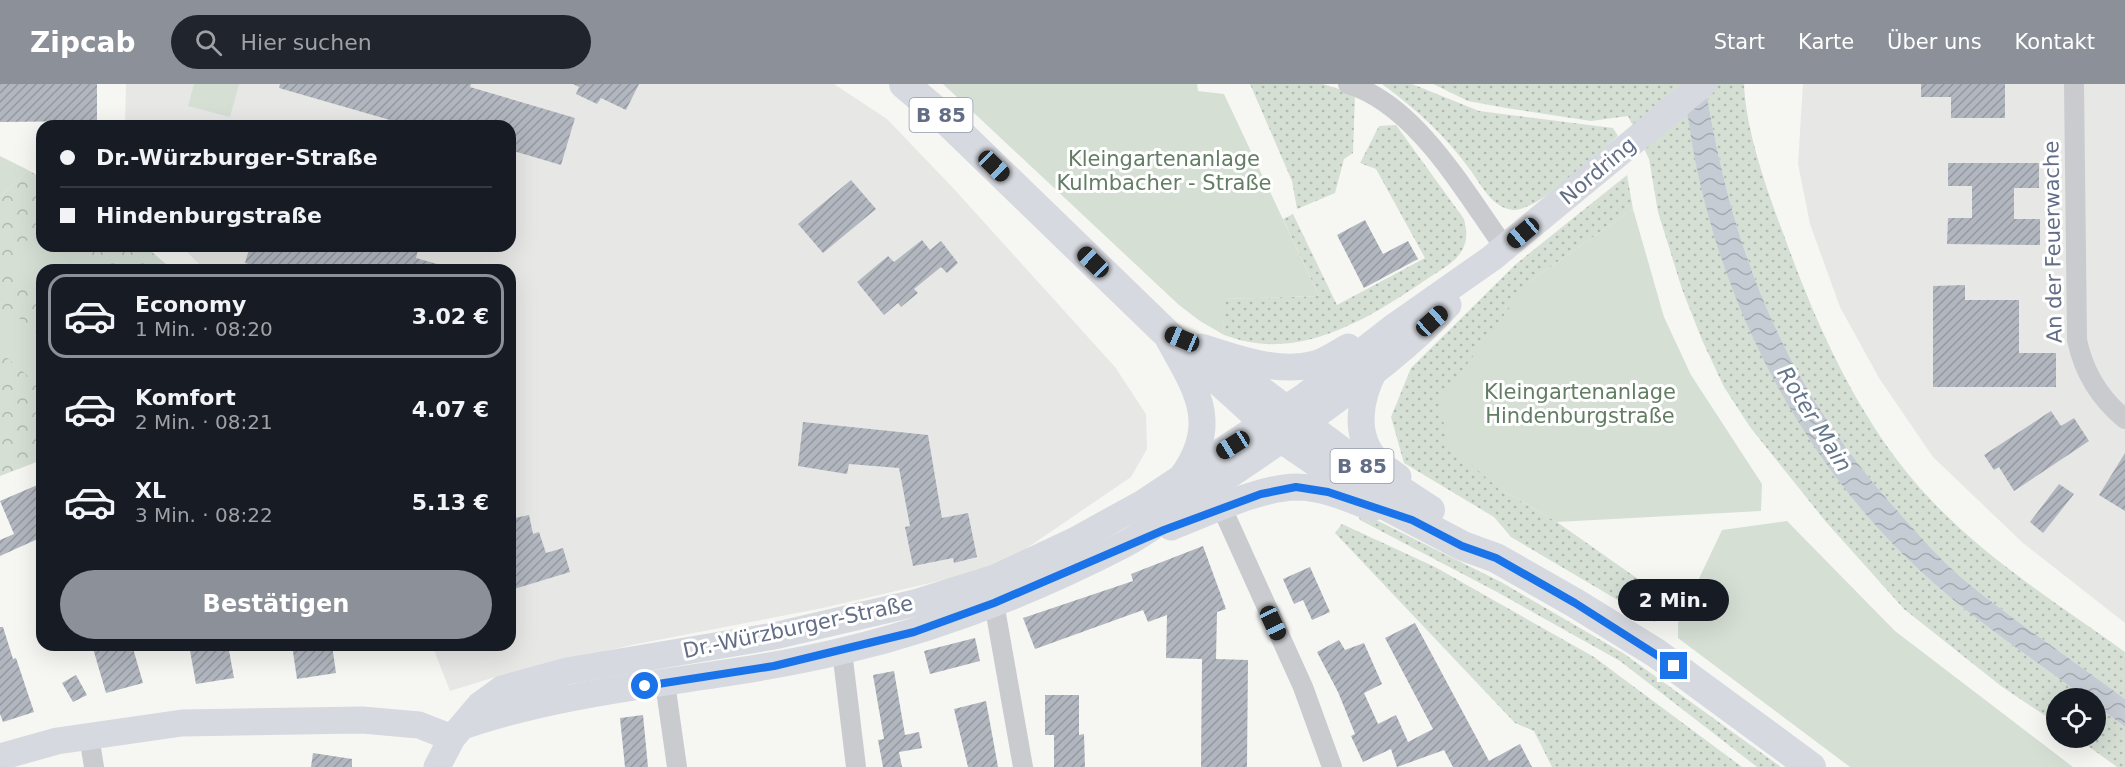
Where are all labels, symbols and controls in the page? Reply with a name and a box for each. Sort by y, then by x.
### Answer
search box [171,15,591,69]
text: Zipcab [30,26,135,59]
icon: search [192,26,225,59]
text: Hier suchen [240,30,372,55]
text: Start [1714,30,1765,54]
text: Karte [1798,30,1854,54]
text: Über uns [1887,30,1982,54]
text: Kontakt [2015,30,2095,54]
road number: B 85 [910,98,972,132]
street label: Nordring [1555,132,1641,210]
street label: An der Feuerwache [2039,141,2067,343]
text: Dr.-Würzburger-Straße [96,145,378,170]
car [975,147,1013,185]
park label: Kleingartenanlage Kulmbacher - Straße [1056,147,1272,195]
text: Hindenburgstraße [96,203,322,228]
car [1503,215,1543,251]
car [1074,243,1112,281]
icon: car [63,289,117,343]
text: Economy [135,292,246,317]
car [1413,302,1451,340]
text: 3.02 € [412,304,489,329]
text: 1 Min. · 08:20 [135,317,273,341]
car [1162,324,1202,354]
water label: Roter Main [1772,362,1857,477]
park label: Kleingartenanlage Hindenburgstraße [1484,380,1676,428]
icon: car [63,382,117,436]
text: Komfort [135,385,236,410]
text: 4.07 € [412,397,489,422]
text: 2 Min. · 08:21 [135,410,273,434]
car [1213,428,1253,462]
road number: B 85 [1330,449,1394,483]
icon: car [63,475,117,529]
text: XL [135,478,166,503]
text: 5.13 € [412,490,489,515]
text: 3 Min. · 08:22 [135,503,273,527]
button: Bestätigen [60,570,492,639]
callout: 2 Min. [1618,579,1730,621]
text: 2 Min. [1639,588,1708,612]
street label: Dr.-Würzburger-Straße [681,591,915,663]
car [1257,603,1289,643]
route end [1660,652,1687,679]
route start [631,672,658,699]
map controls [2046,688,2106,748]
button: locate [2046,688,2106,748]

